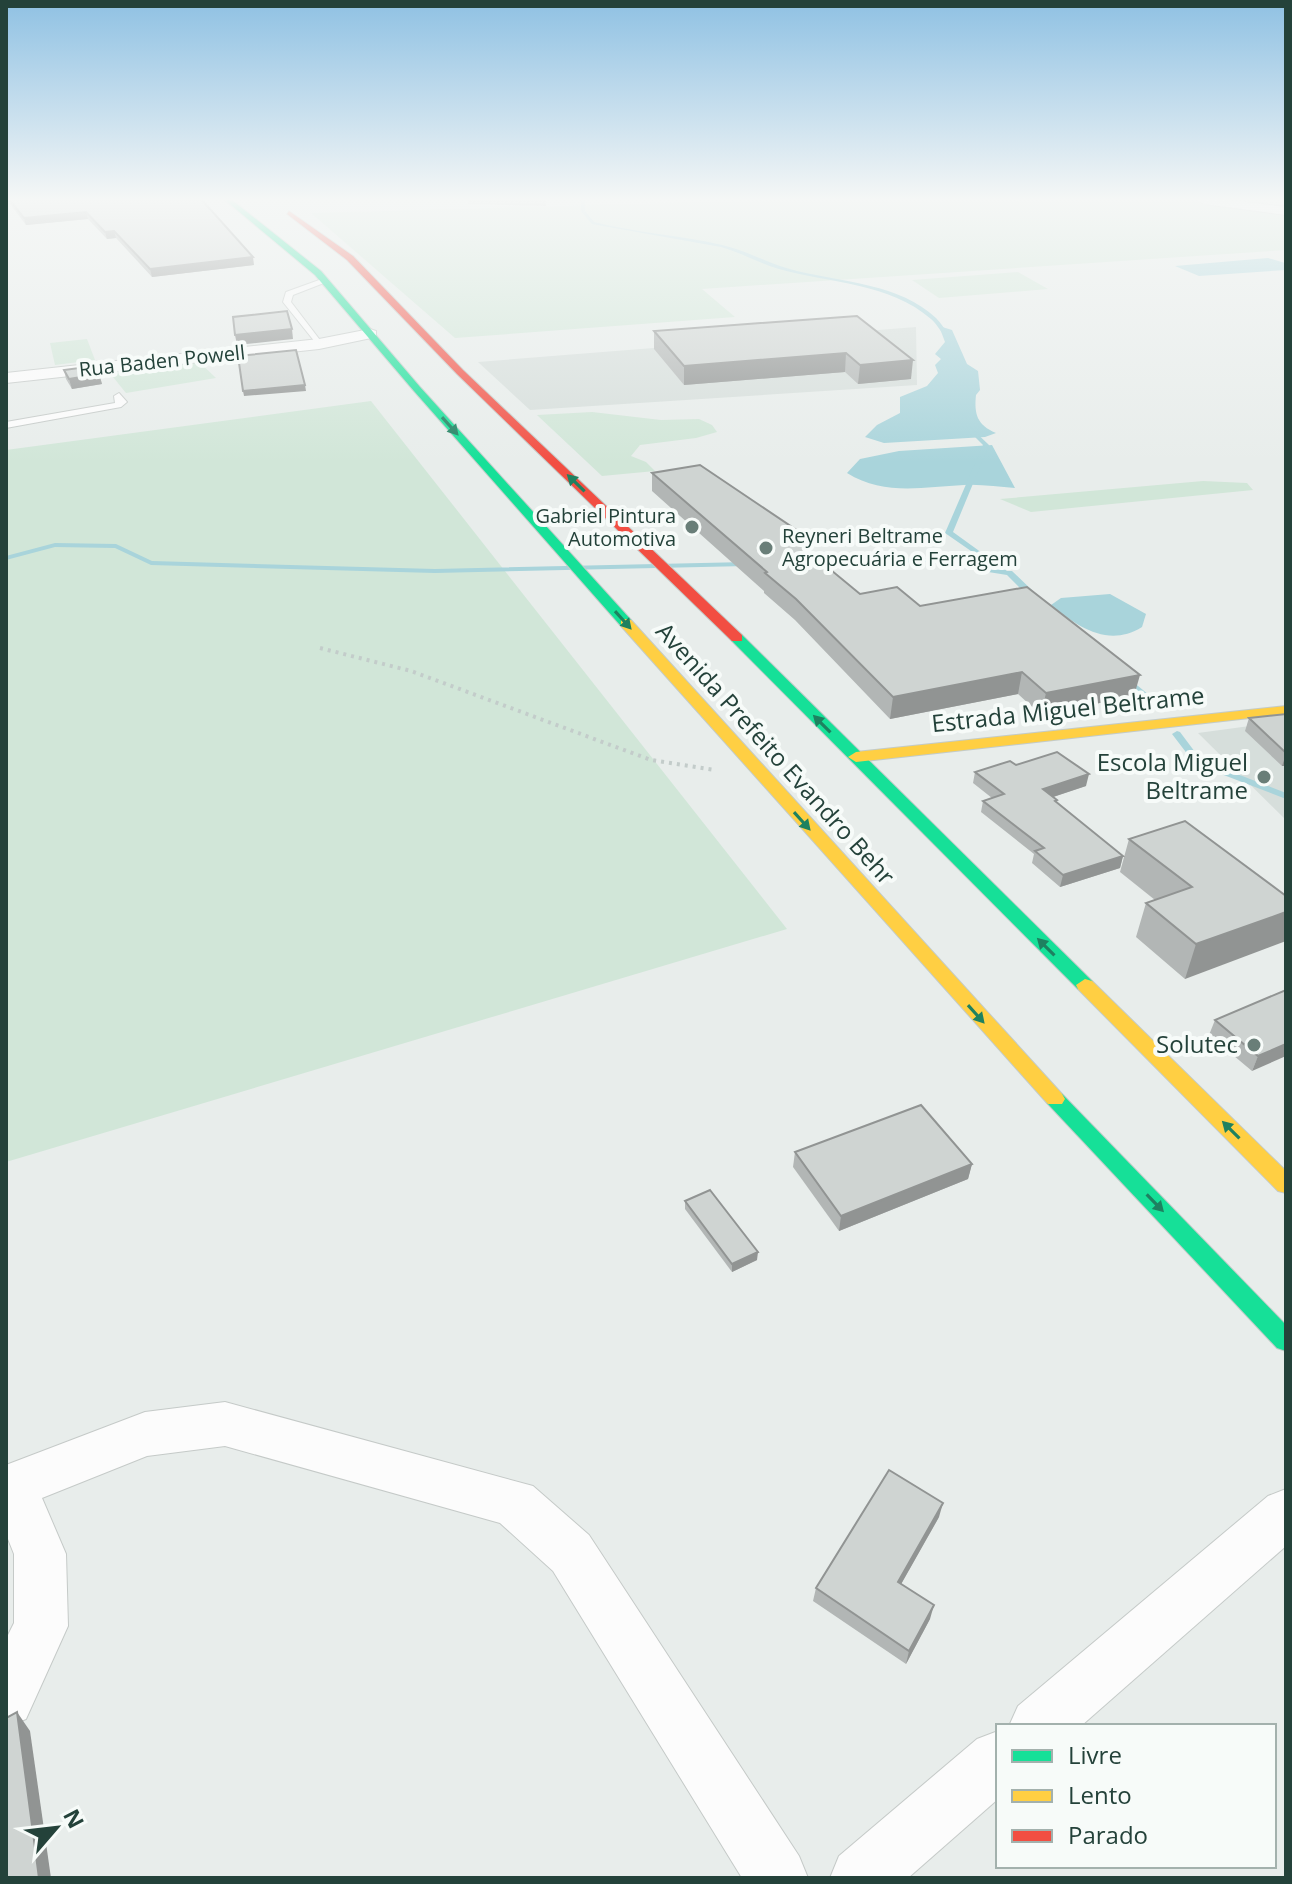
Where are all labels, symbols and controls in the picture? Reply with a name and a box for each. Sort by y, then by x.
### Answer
street label: Rua Baden Powell [78,338,246,383]
one-way arrow [441,416,458,436]
one-way arrow [567,475,586,493]
place label: Gabriel Pintura Automotiva [535,502,676,552]
marker: Gabriel Pintura Automotiva [683,518,701,536]
place label: Reyneri Beltrame Agropecuária e Ferragem [782,522,1018,572]
marker: Reyneri Beltrame Agropecuária e Ferragem [757,539,775,557]
one-way arrow [614,610,631,630]
street label: Avenida Prefeito Evandro Behr [649,615,903,891]
street label: Estrada Miguel Beltrame [930,678,1206,739]
one-way arrow [813,715,832,734]
place label: Escola Miguel Beltrame [1097,745,1248,806]
marker: Escola Miguel Beltrame [1255,768,1273,786]
one-way arrow [793,811,811,830]
one-way arrow [1037,938,1056,957]
one-way arrow [967,1004,985,1023]
place label: Solutec [1156,1027,1238,1060]
marker: Solutec [1245,1036,1263,1054]
one-way arrow [1222,1121,1241,1140]
one-way arrow [1145,1194,1163,1213]
legend [996,1724,1276,1868]
text: Livre [1068,1738,1122,1771]
text: Lento [1068,1778,1132,1811]
north arrow [16,1788,96,1868]
text: N [57,1803,92,1833]
text: Parado [1068,1818,1148,1851]

